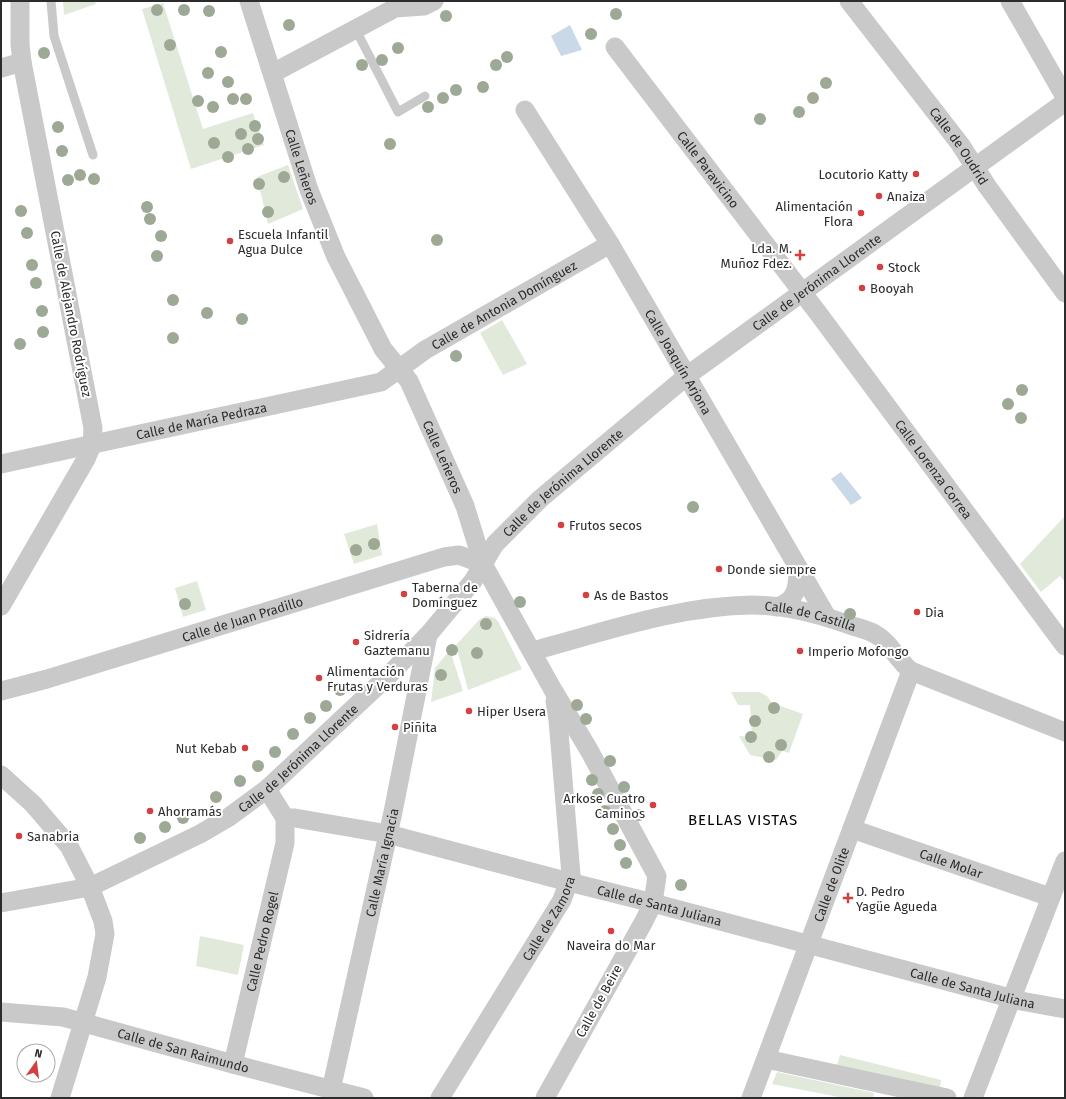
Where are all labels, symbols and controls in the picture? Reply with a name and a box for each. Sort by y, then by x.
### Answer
street label: Calle de Oudrid [927,104,992,187]
street label: Calle Leñeros [283,127,322,207]
street label: Calle Paravicino [674,128,743,211]
place label: Locutorio Katty [818,167,909,182]
marker: Locutorio Katty [911,169,921,179]
place label: Anaiza [887,189,925,204]
marker: Anaiza [874,191,884,201]
place label: Alimentación Flora [775,199,853,229]
marker: Alimentación Flora [856,208,866,218]
place label: Escuela Infantil Agua Dulce [238,227,329,257]
street label: Calle de Alejandro Rodríguez [48,230,95,399]
street label: Calle de Jerónima Llorente [749,230,884,334]
marker: Escuela Infantil Agua Dulce [225,236,235,246]
place label: Lda. M. Muñoz Fdez. [721,241,792,271]
marker: Lda. M. Muñoz Fdez. [795,250,805,260]
street label: Calle de Antonia Domínguez [429,257,579,352]
place label: Stock [888,260,920,275]
marker: Stock [875,262,885,272]
place label: Booyah [870,281,914,296]
marker: Booyah [857,283,867,293]
street label: Calle Joaquín Arjona [642,307,715,417]
street label: Calle de María Pedraza [135,399,268,442]
street label: Calle Lorenza Correa [892,417,975,522]
street label: Calle Leñeros [420,418,466,496]
street label: Calle de Jerónima Llorente [499,425,626,540]
place label: Frutos secos [569,518,642,533]
marker: Frutos secos [556,520,566,530]
place label: Donde siempre [727,562,816,577]
marker: Donde siempre [714,564,724,574]
place label: Taberna de Domínguez [412,580,478,610]
place label: As de Bastos [594,588,668,603]
marker: Taberna de Domínguez [399,589,409,599]
marker: As de Bastos [581,590,591,600]
street label: Calle de Juan Pradillo [180,593,305,645]
street label: Calle de Castilla [764,598,858,634]
place label: Dia [925,605,944,620]
marker: Dia [912,607,922,617]
place label: Sidrería Gaztemanu [364,628,430,658]
marker: Sidrería Gaztemanu [351,637,361,647]
place label: Imperio Mofongo [808,644,909,659]
marker: Imperio Mofongo [795,646,805,656]
place label: Alimentación Frutas y Verduras [327,664,428,694]
marker: Alimentación Frutas y Verduras [314,673,324,683]
street label: Calle de Jerónima Llorente [235,701,361,815]
place label: Hiper Usera [477,704,546,719]
marker: Hiper Usera [464,706,474,716]
place label: Piñita [403,720,437,735]
marker: Piñita [390,722,400,732]
place label: Nut Kebab [175,741,237,756]
marker: Nut Kebab [240,743,250,753]
place label: Arkose Cuatro Caminos [563,791,645,821]
marker: Arkose Cuatro Caminos [648,800,658,810]
place label: Ahorramás [158,804,221,819]
marker: Ahorramás [145,806,155,816]
street label: Calle María Ignacia [362,807,401,918]
district label: BELLAS VISTAS [688,811,798,829]
place label: Sanabria [27,829,79,844]
marker: Sanabria [14,831,24,841]
street label: Calle de Olite [810,845,852,924]
street label: Calle Molar [918,845,985,881]
street label: Calle de Zamora [519,874,577,963]
street label: Calle de Santa Juliana [596,882,723,929]
place label: D. Pedro Yagüe Agueda [856,884,937,914]
street label: Calle Pedro Rogel [243,889,281,993]
marker: D. Pedro Yagüe Agueda [843,893,853,903]
marker: Naveira do Mar [606,926,616,936]
place label: Naveira do Mar [567,938,655,953]
street label: Calle de Beire [573,962,625,1040]
street label: Calle de Santa Juliana [909,964,1036,1011]
street label: Calle de San Raimundo [116,1025,251,1075]
north arrow [16,1043,56,1083]
text: N [33,1047,43,1061]

